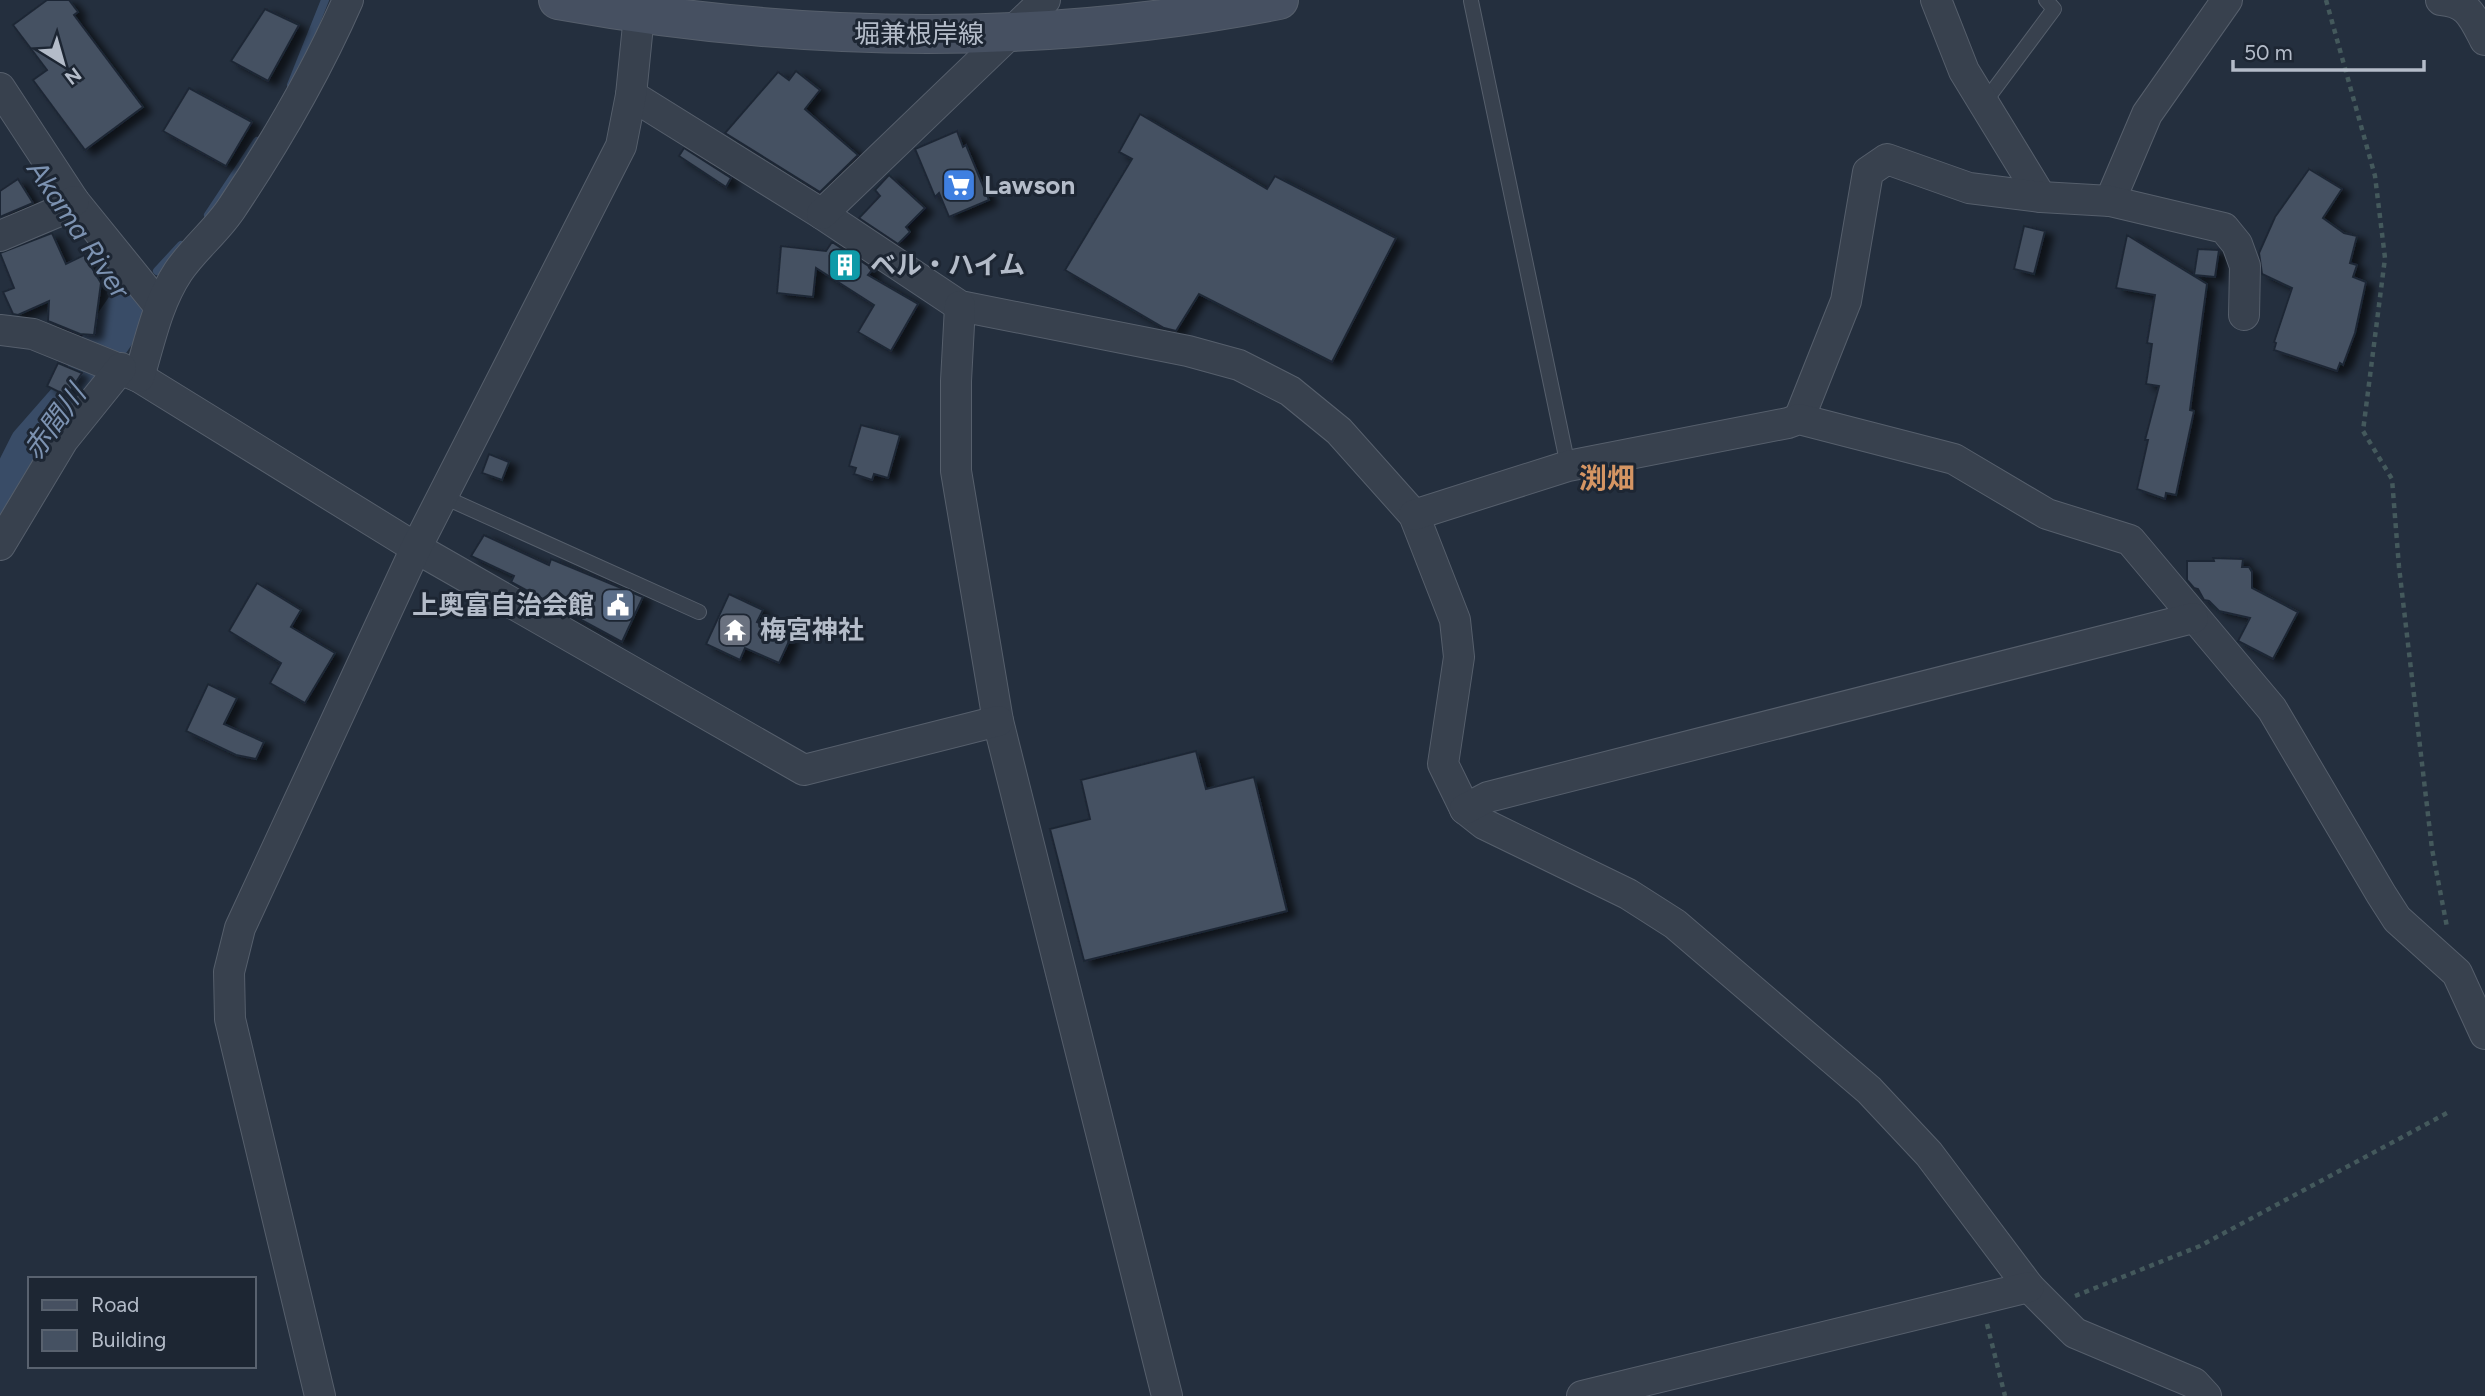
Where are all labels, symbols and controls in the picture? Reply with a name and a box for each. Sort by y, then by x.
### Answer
street label: 堀兼根岸線 [854,18,984,50]
north arrow [28,28,98,98]
scale bar [2233,28,2424,72]
text: 50 m [2244,40,2293,65]
text: N [60,63,86,90]
water label: Akama River [20,153,138,306]
supermarket icon: Lawson [940,166,978,204]
place label: Lawson [984,169,1075,201]
building icon: ベル・ハイム [826,246,864,284]
place label: ベル・ハイム [870,249,1025,281]
water label: 赤間川 [16,376,94,466]
district label: 渕畑 [1579,461,1635,495]
public building icon: 上奥富自治会館 [599,586,637,624]
place label: 上奥富自治会館 [412,589,594,621]
temple icon: 梅宮神社 [716,611,754,649]
place label: 梅宮神社 [760,614,864,646]
legend [28,1277,256,1368]
text: Road [91,1292,139,1317]
text: Building [91,1327,166,1352]

